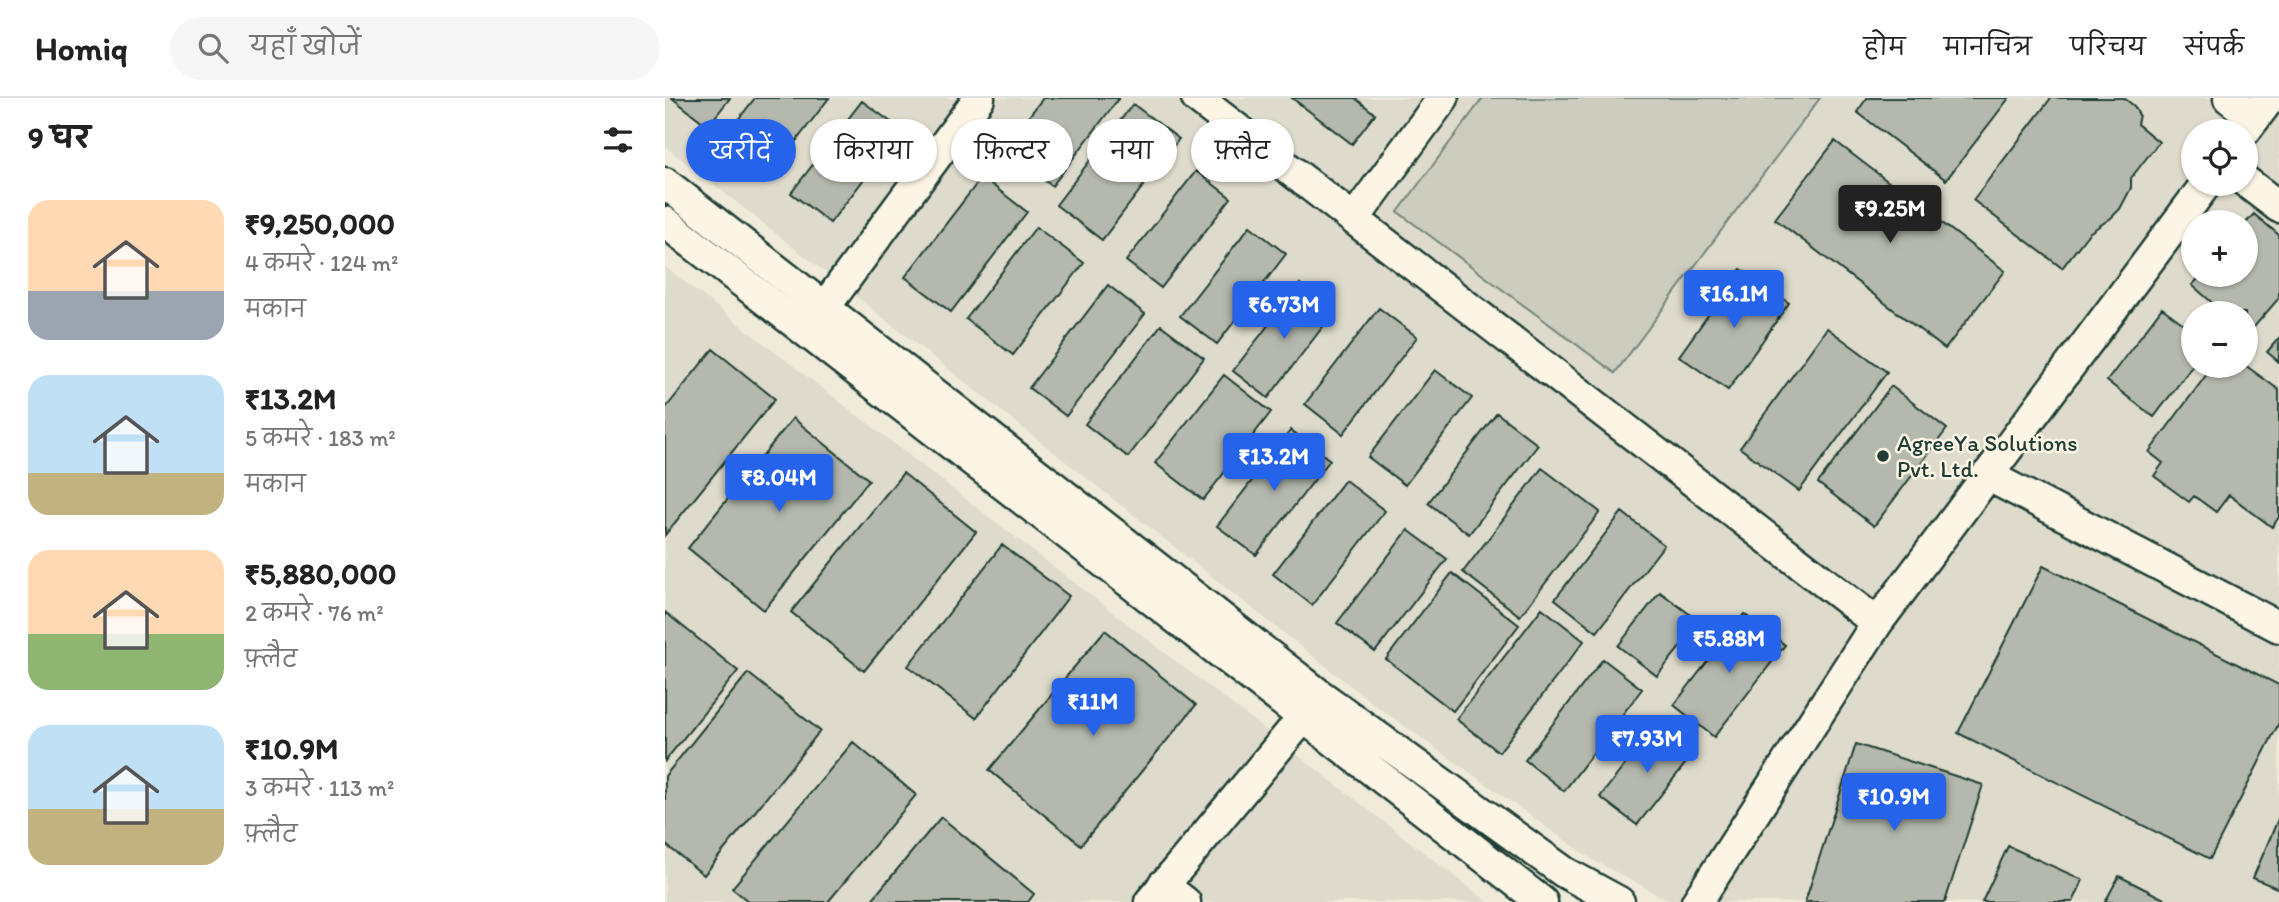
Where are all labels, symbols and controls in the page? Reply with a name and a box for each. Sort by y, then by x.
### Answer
search box [170,17,660,80]
text: Homiq [35,29,128,68]
icon: search [194,29,232,67]
text: यहाँ खोजें [250,30,361,62]
text: होम [1863,32,1906,61]
text: मानचित्र [1944,32,2032,61]
text: परिचय [2070,32,2146,61]
text: संपर्क [2184,32,2244,61]
text: 9 घर [28,119,90,156]
chip: खरीदें [686,119,796,182]
chip: किराया [810,119,937,182]
chip: फ़िल्टर [951,119,1073,182]
chip: नया [1087,119,1177,182]
chip: फ़्लैट [1191,119,1294,182]
map controls [2181,119,2258,378]
button: locate [2181,119,2258,196]
icon: filters [599,121,637,159]
pin: ₹9.25M [1833,186,1947,245]
text: ₹9.25M [1854,194,1926,222]
text: ₹9,250,000 [245,205,395,242]
button: + [2181,210,2258,287]
icon: home [84,228,168,312]
text: 4 कमरे · 124 m² [245,249,398,277]
pin: ₹16.1M [1677,271,1791,330]
text: ₹16.1M [1700,279,1768,307]
pin: ₹6.73M [1227,282,1341,341]
text: ₹6.73M [1248,290,1320,318]
text: मकान [245,295,306,323]
button: − [2181,301,2258,378]
text: ₹13.2M [245,380,337,417]
icon: home [84,403,168,487]
text: 5 कमरे · 183 m² [245,424,396,452]
place label: AgreeYa Solutions Pvt. Ltd. [1897,429,2078,483]
pin: ₹13.2M [1217,434,1331,493]
text: ₹13.2M [1239,442,1309,470]
marker: AgreeYa Solutions Pvt. Ltd. [1875,448,1891,464]
pin: ₹8.04M [722,454,836,514]
text: ₹8.04M [741,463,817,491]
text: मकान [245,470,306,498]
text: ₹5,880,000 [245,555,396,592]
icon: home [84,578,168,662]
text: 2 कमरे · 76 m² [245,599,384,627]
pin: ₹5.88M [1672,616,1786,675]
text: ₹5.88M [1693,624,1765,652]
text: फ़्लैट [245,645,297,673]
pin: ₹11M [1052,678,1134,738]
text: ₹11M [1068,687,1118,715]
pin: ₹7.93M [1590,716,1704,775]
text: ₹7.93M [1612,724,1682,752]
text: ₹10.9M [245,730,339,767]
icon: home [84,753,168,837]
text: 3 कमरे · 113 m² [245,774,394,802]
pin: ₹10.9M [1837,774,1951,833]
text: ₹10.9M [1858,782,1930,810]
text: फ़्लैट [245,820,297,848]

